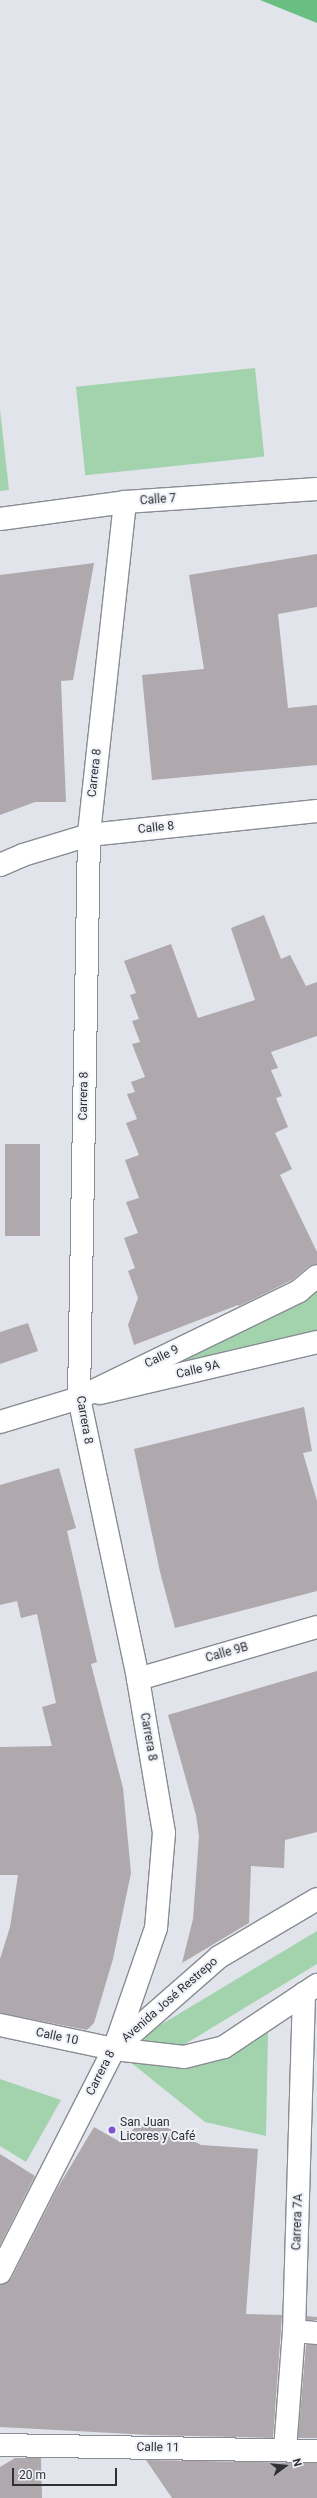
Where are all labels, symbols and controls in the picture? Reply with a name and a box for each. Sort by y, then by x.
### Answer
street label: Calle 7 [139,492,177,508]
street label: Carrera 8 [85,748,105,798]
street label: Calle 8 [137,819,175,837]
street label: Carrera 8 [76,1071,92,1121]
street label: Calle 9 [143,1343,181,1371]
street label: Calle 9A [175,1358,221,1382]
street label: Carrera 8 [73,1395,95,1445]
street label: Calle 9B [204,1640,250,1666]
street label: Carrera 8 [137,1712,159,1762]
street label: Avenida José Restrepo [119,1954,221,2046]
street label: Calle 10 [34,2025,80,2049]
street label: Carrera 8 [84,2048,118,2098]
place label: San Juan Licores y Café [120,2116,195,2144]
marker: San Juan Licores y Café [107,2125,117,2135]
street label: Carrera 7A [290,2193,306,2251]
street label: Calle 11 [136,2440,180,2456]
north arrow [265,2446,305,2486]
text: N [290,2457,304,2468]
scale bar [14,2460,119,2486]
text: 20 m [19,2468,46,2482]

